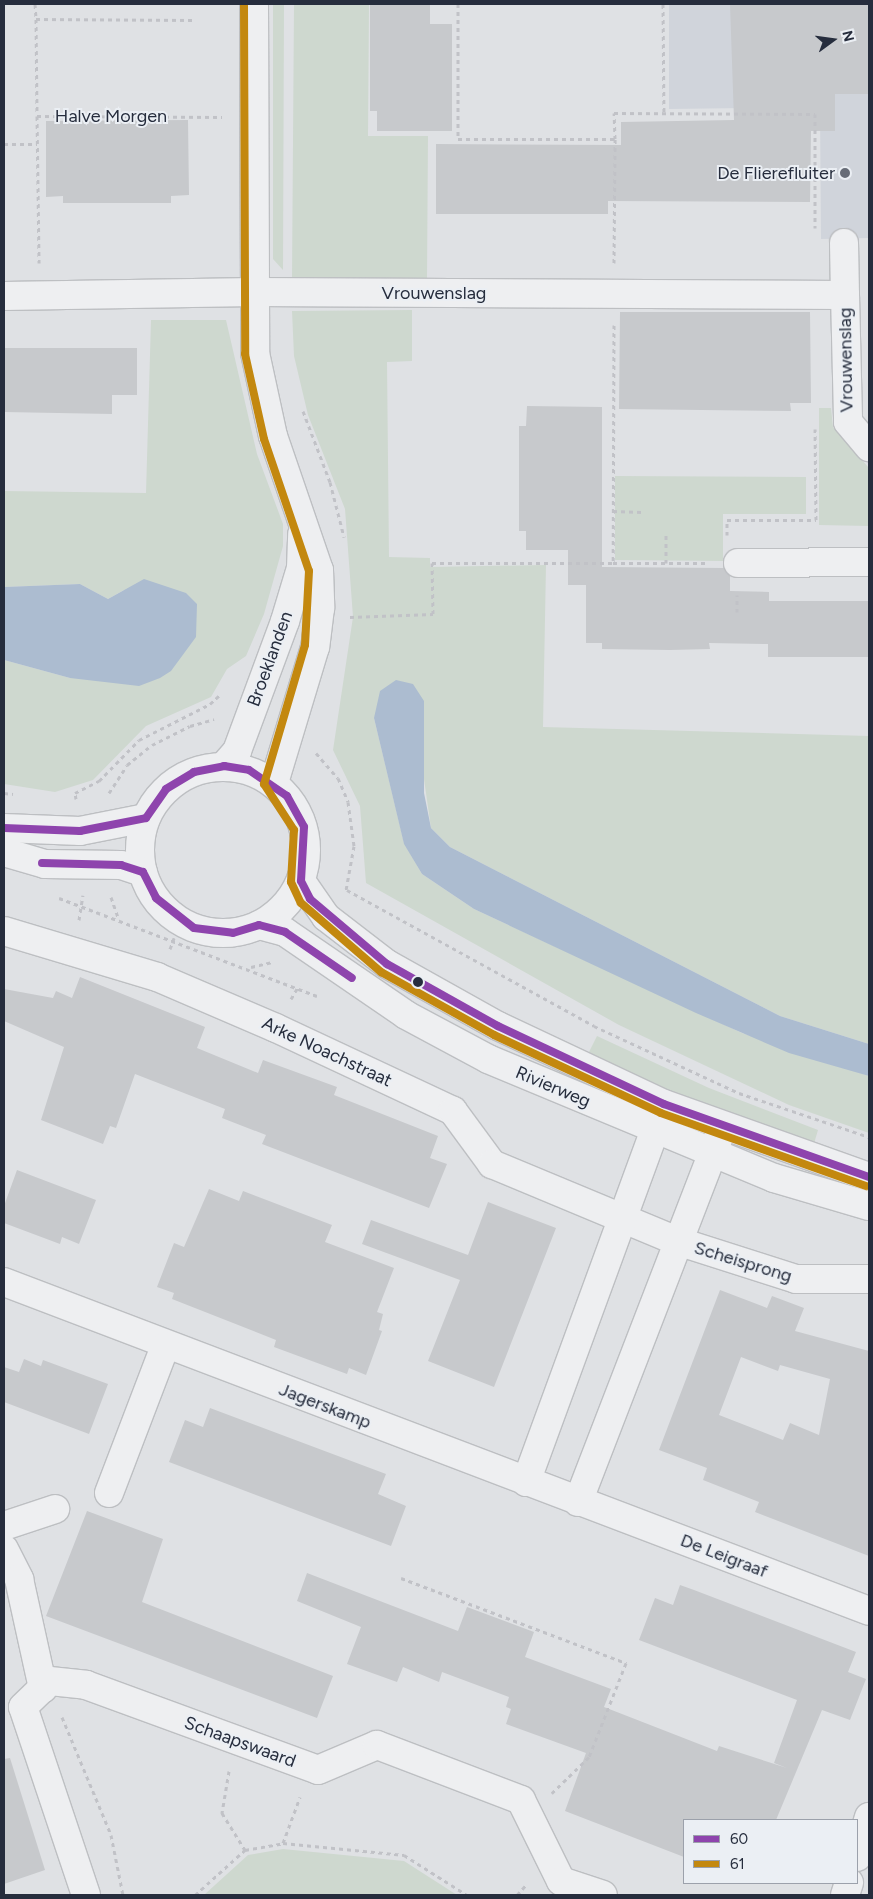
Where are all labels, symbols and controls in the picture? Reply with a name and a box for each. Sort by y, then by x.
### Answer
north arrow [808,15,858,65]
text: N [838,29,858,44]
street label: Halve Morgen [55,105,167,127]
place label: De Flierefluiter [717,162,835,184]
marker: De Flierefluiter [839,167,851,179]
street label: Vrouwenslag [382,282,486,304]
street label: Vrouwenslag [834,307,858,413]
street label: Broeklanden [243,608,297,710]
unlabelled marker [413,977,423,987]
street label: Arke Noachstraat [259,1012,395,1092]
street label: Rivierweg [512,1062,594,1112]
street label: Scheisprong [692,1237,794,1287]
street label: Jagerskamp [276,1379,374,1433]
street label: De Leigraaf [677,1529,771,1583]
street label: Schaapswaard [181,1712,299,1772]
legend [683,1819,858,1884]
text: 60 [730,1830,748,1848]
text: 61 [730,1855,745,1873]

